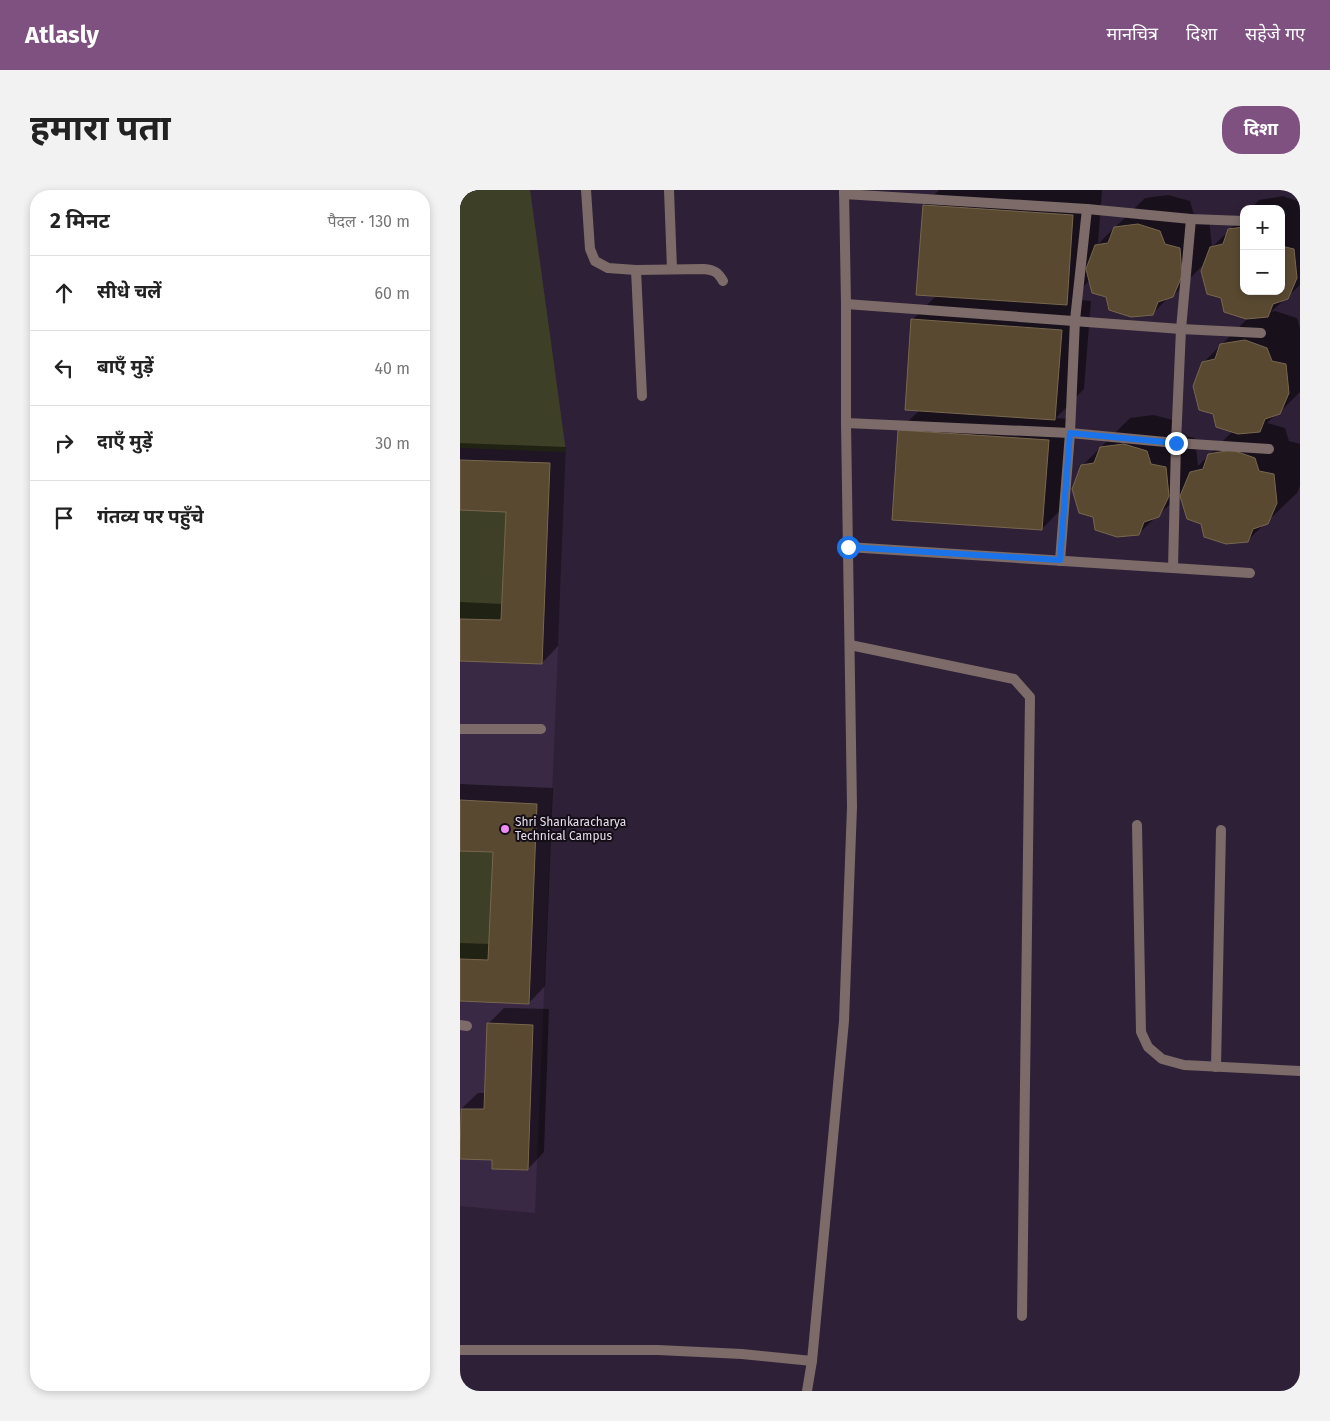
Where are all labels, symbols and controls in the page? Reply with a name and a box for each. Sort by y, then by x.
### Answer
text: Atlasly [25,21,99,49]
text: मानचित्र [1106,23,1158,45]
text: दिशा [1186,23,1217,45]
text: सहेजे गए [1245,23,1305,45]
button: दिशा [1222,106,1300,154]
text: हमारा पता [30,107,170,149]
map controls [1240,205,1285,295]
button: + [1240,205,1285,250]
text: 2 मिनट [50,208,110,234]
text: पैदल · 130 m [327,212,410,231]
button: − [1240,250,1285,295]
icon: ahead [50,279,78,307]
text: सीधे चलें [97,280,161,303]
text: 60 m [375,284,410,303]
icon: left [50,354,78,382]
text: बाएँ मुड़ें [97,355,154,378]
text: 40 m [375,359,410,378]
icon: right [50,429,78,457]
text: दाएँ मुड़ें [97,430,153,453]
route end [1165,432,1188,455]
text: 30 m [375,434,410,453]
icon: arrive [50,504,78,532]
text: गंतव्य पर पहुँचे [97,505,204,528]
route start [837,536,860,559]
place label: Shri Shankaracharya Technical Campus [515,815,626,843]
marker: Shri Shankaracharya Technical Campus [499,823,511,835]

